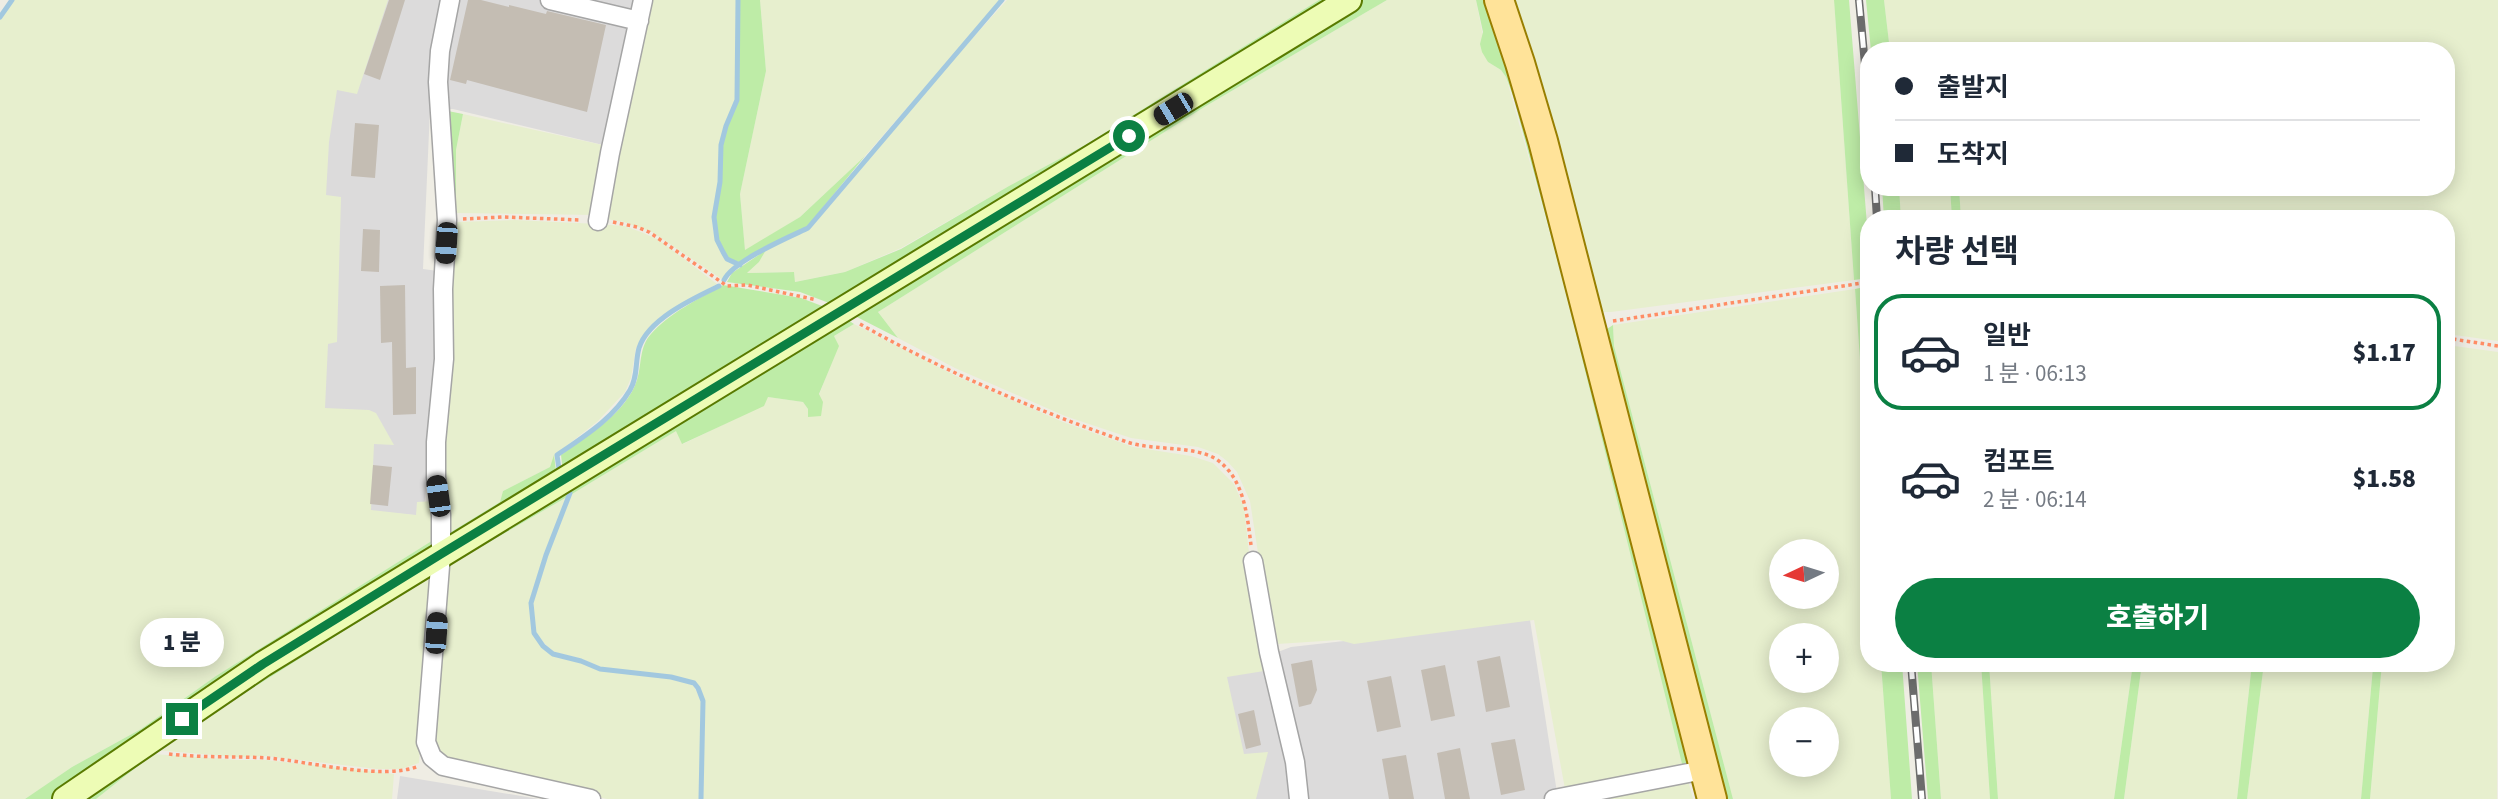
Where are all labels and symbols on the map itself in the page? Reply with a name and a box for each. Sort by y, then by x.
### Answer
car [1150,89,1197,129]
route start [1113,120,1145,152]
car [435,221,458,265]
car [425,474,452,518]
north arrow [1769,539,1839,609]
car [425,611,448,655]
callout: 1 분 [140,618,224,666]
route end [166,703,198,735]

